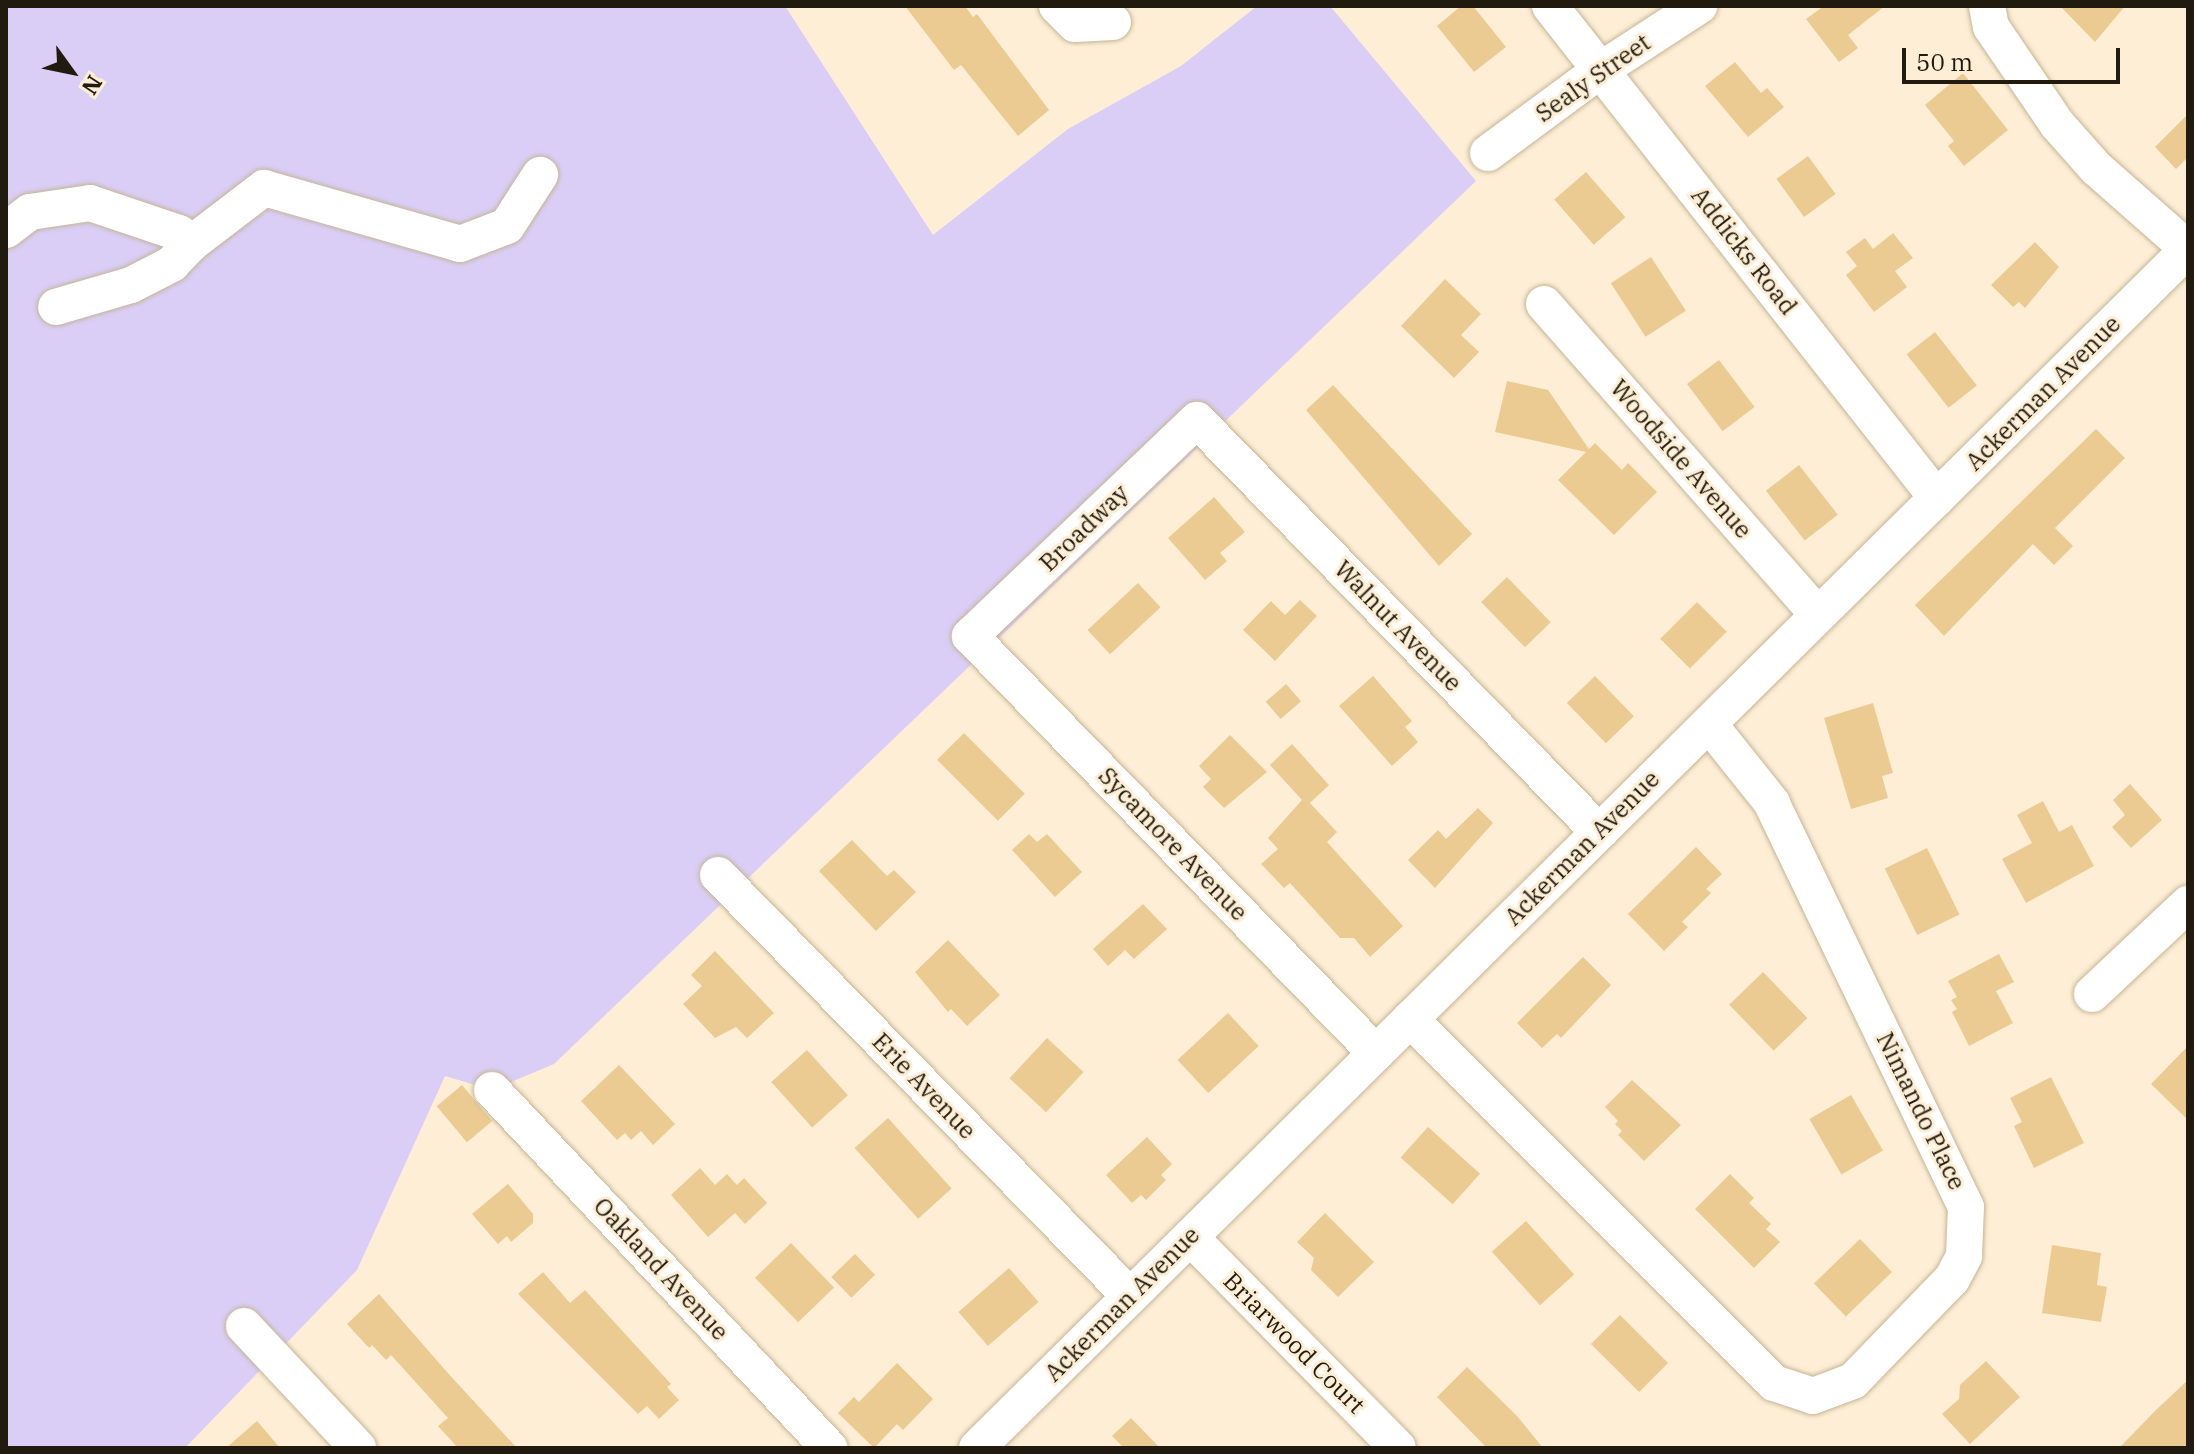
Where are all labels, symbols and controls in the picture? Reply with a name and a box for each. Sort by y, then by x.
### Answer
street label: Sealy Street [1530,28,1656,128]
north arrow [32,32,112,112]
scale bar [1906,32,2124,82]
text: 50 m [1916,46,1973,78]
text: N [76,70,109,101]
street label: Addicks Road [1685,181,1803,321]
street label: Ackerman Avenue [1960,310,2126,476]
street label: Woodside Avenue [1604,374,1758,544]
street label: Broadway [1034,479,1134,577]
street label: Walnut Avenue [1328,555,1468,697]
street label: Sycamore Avenue [1093,761,1253,927]
street label: Ackerman Avenue [1499,765,1665,931]
street label: Erie Avenue [866,1027,982,1145]
street label: Nimando Place [1870,1028,1972,1194]
street label: Oakland Avenue [588,1192,734,1346]
street label: Ackerman Avenue [1039,1221,1205,1387]
street label: Briarwood Court [1217,1266,1371,1420]

